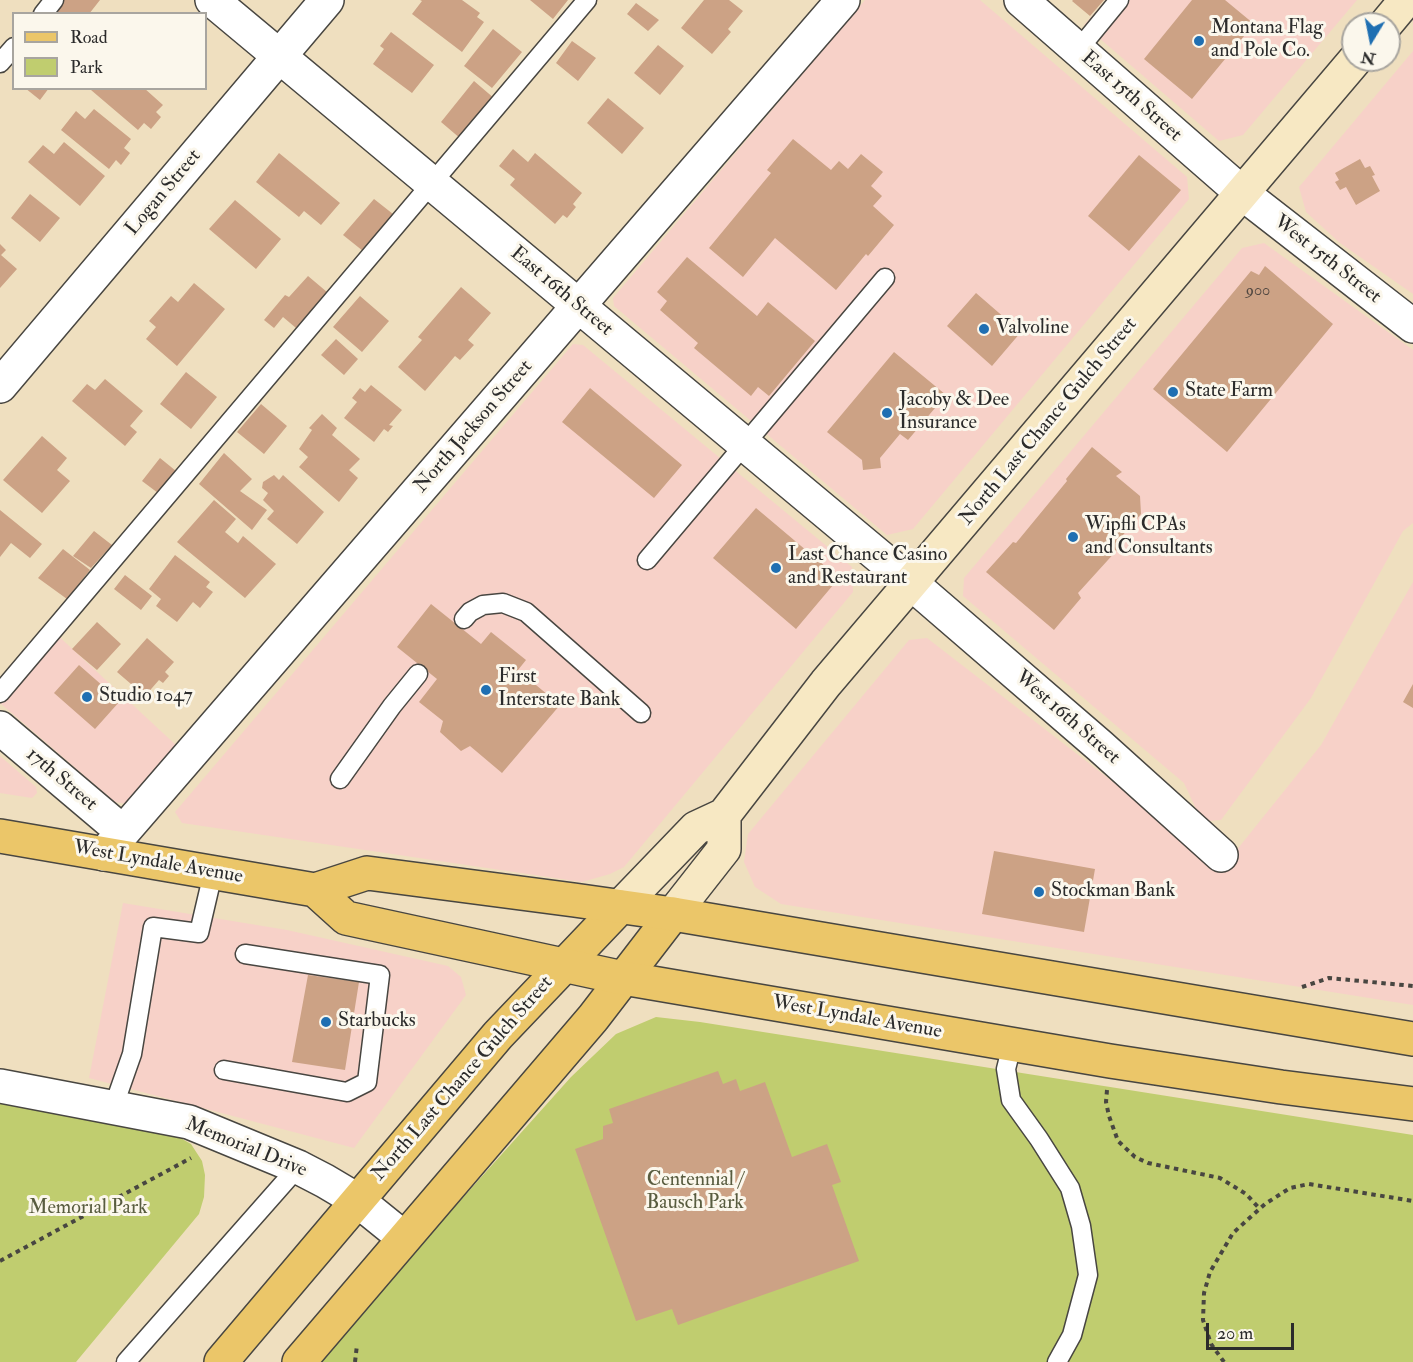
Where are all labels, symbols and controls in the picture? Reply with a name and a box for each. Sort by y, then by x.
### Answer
legend [12,12,207,90]
north arrow [1341,12,1401,72]
place label: Montana Flag and Pole Co. [1211,17,1323,64]
text: Road [70,26,108,49]
marker: Montana Flag and Pole Co. [1192,34,1206,48]
street label: East 15th Street [1076,47,1186,147]
text: N [1359,47,1377,69]
text: Park [70,56,103,79]
street label: Logan Street [121,145,207,241]
street label: West 15th Street [1269,211,1385,309]
street label: East 16th Street [505,242,617,342]
house number: 900 [1246,282,1270,302]
street label: North Last Chance Gulch Street [955,313,1143,531]
place label: Valvoline [996,317,1069,341]
marker: Valvoline [977,322,991,336]
street label: North Jackson Street [410,356,538,498]
place label: State Farm [1185,380,1273,404]
marker: State Farm [1166,385,1180,399]
place label: Jacoby & Dee Insurance [899,389,1009,436]
marker: Jacoby & Dee Insurance [880,406,894,420]
place label: Wipfli CPAs and Consultants [1085,514,1213,561]
marker: Wipfli CPAs and Consultants [1066,530,1080,544]
place label: Last Chance Casino and Restaurant [788,544,947,591]
marker: Last Chance Casino and Restaurant [769,561,783,575]
place label: First Interstate Bank [498,666,620,713]
street label: West 16th Street [1010,666,1124,770]
marker: First Interstate Bank [479,683,493,697]
place label: Studio 1047 [99,685,193,709]
marker: Studio 1047 [80,690,94,704]
street label: 17th Street [20,743,102,817]
street label: West Lyndale Avenue [71,836,245,890]
place label: Stockman Bank [1051,880,1175,904]
marker: Stockman Bank [1032,885,1046,899]
street label: North Last Chance Gulch Street [368,972,558,1186]
street label: West Lyndale Avenue [770,991,944,1045]
place label: Starbucks [338,1010,416,1034]
marker: Starbucks [319,1015,333,1029]
street label: Memorial Drive [182,1113,310,1183]
park label: Centennial / Bausch Park [646,1169,744,1216]
park label: Memorial Park [28,1197,148,1221]
scale bar [1209,1311,1298,1349]
text: 20 m [1217,1322,1253,1345]

